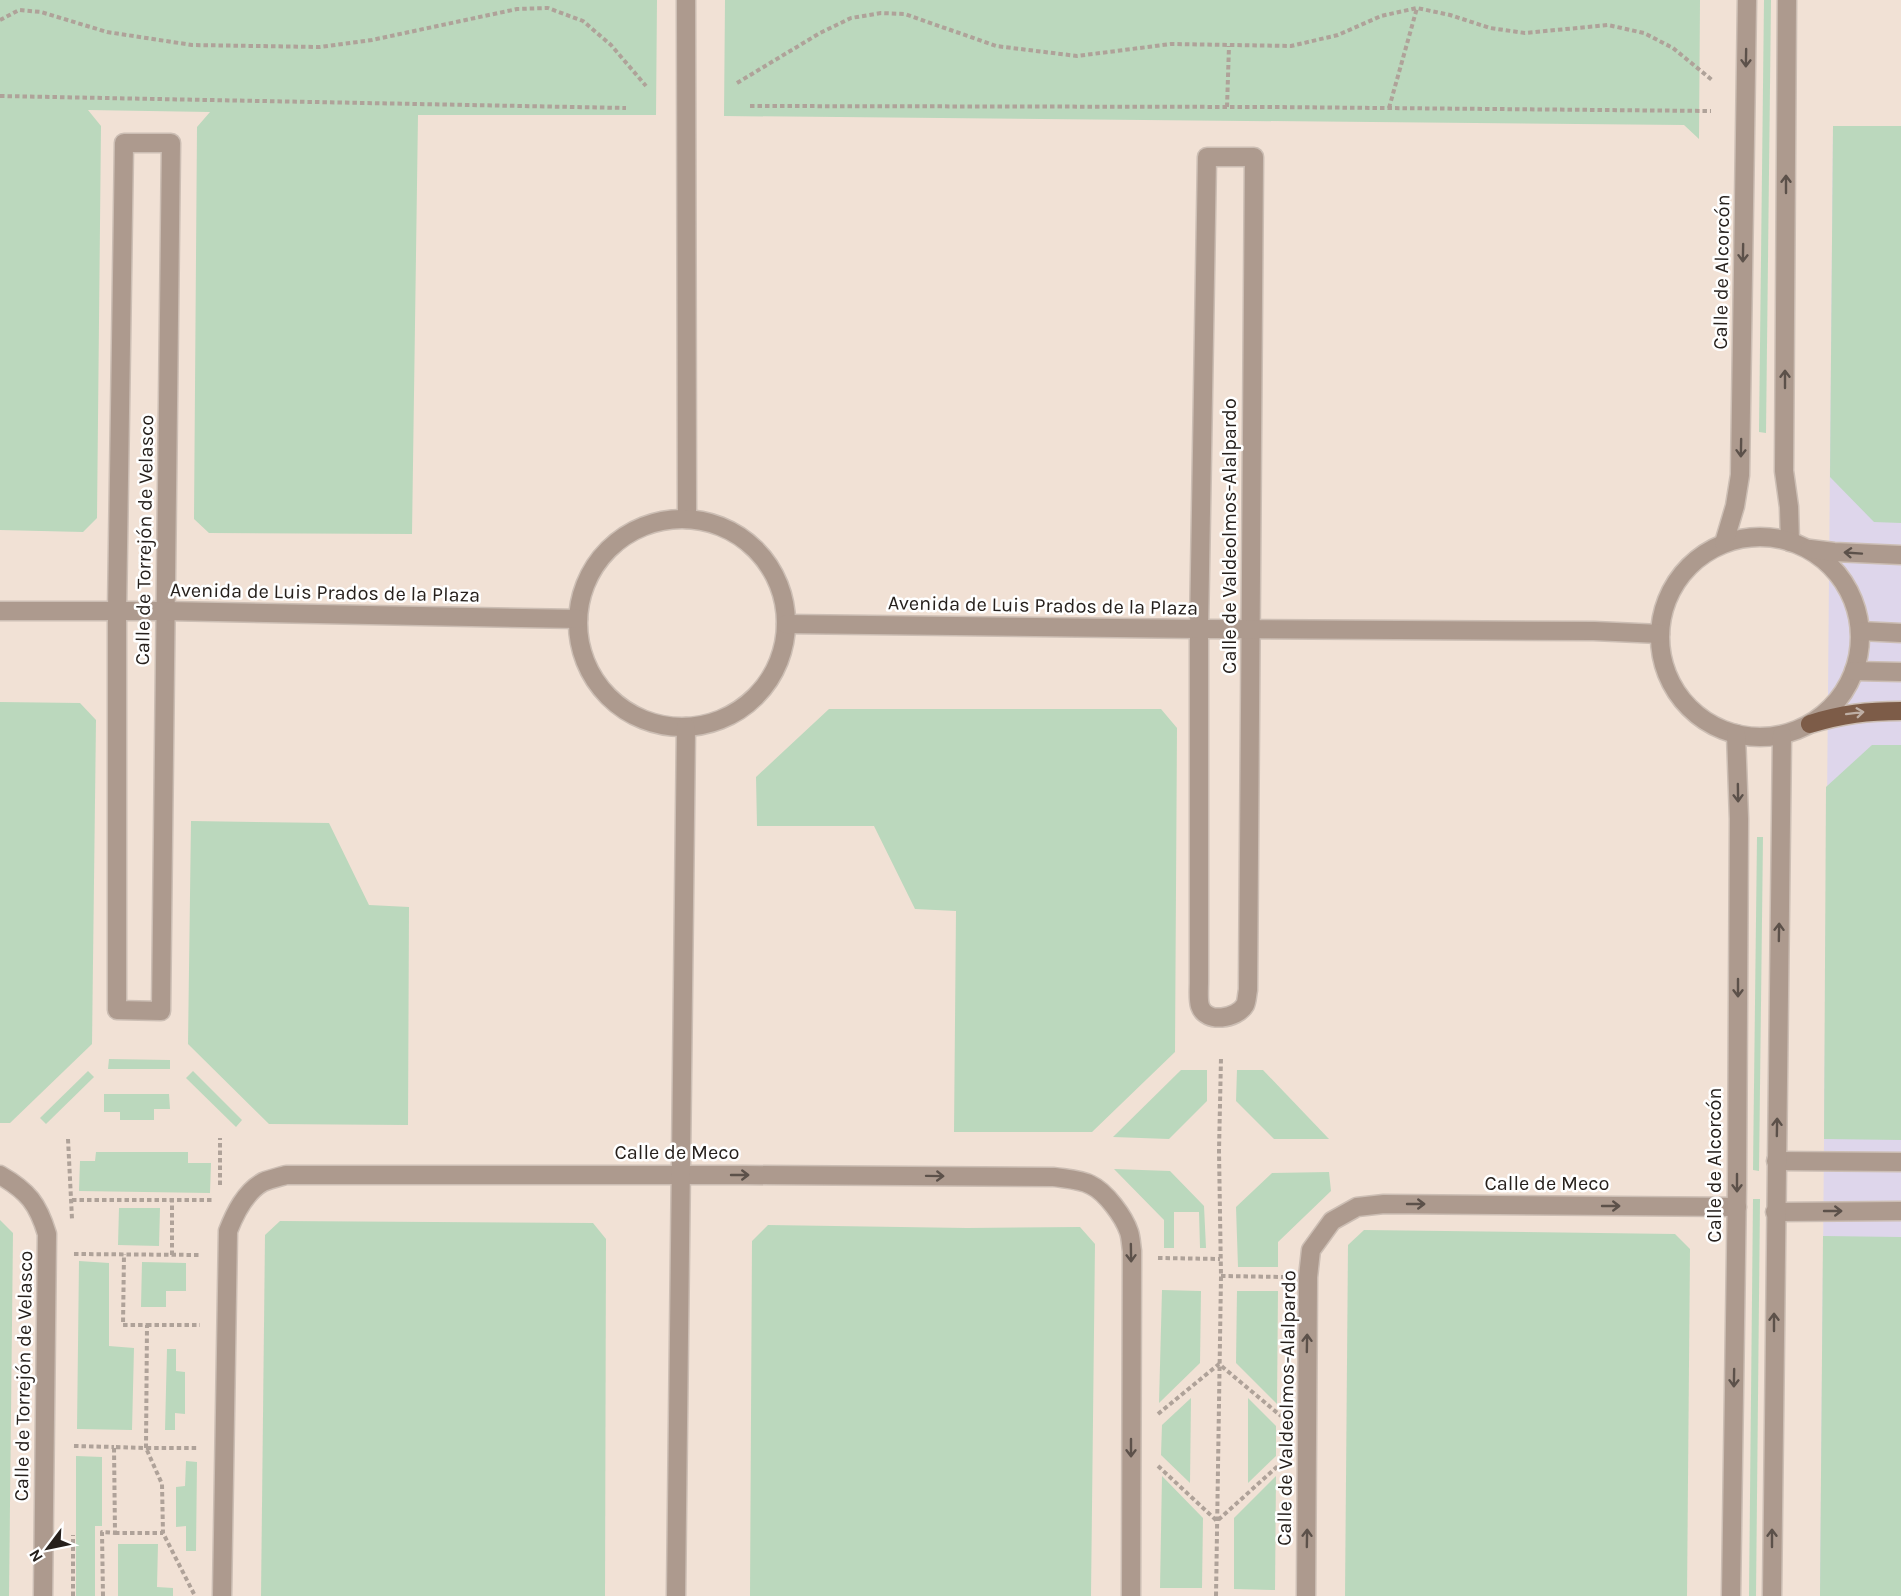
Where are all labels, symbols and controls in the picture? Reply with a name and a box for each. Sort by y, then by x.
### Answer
one-way arrow [1740,48,1752,68]
one-way arrow [1780,174,1792,194]
street label: Calle de Alcorcón [1709,194,1734,350]
one-way arrow [1738,243,1749,263]
one-way arrow [1779,369,1791,389]
street label: Calle de Valdeolmos-Alalpardo [1218,398,1241,674]
street label: Calle de Torrejón de Velasco [131,415,158,665]
one-way arrow [1735,438,1747,458]
one-way arrow [1844,548,1864,559]
street label: Avenida de Luis Prados de la Plaza [170,578,480,607]
street label: Avenida de Luis Prados de la Plaza [888,591,1198,620]
one-way arrow [1845,708,1864,719]
one-way arrow [1733,782,1744,802]
one-way arrow [1773,922,1785,942]
one-way arrow [1732,977,1744,997]
street label: Calle de Alcorcón [1703,1087,1726,1243]
one-way arrow [1771,1117,1783,1137]
street label: Calle de Meco [615,1141,739,1164]
one-way arrow [730,1169,750,1181]
one-way arrow [925,1170,945,1182]
street label: Calle de Meco [1485,1172,1609,1195]
one-way arrow [1731,1172,1743,1192]
one-way arrow [1405,1198,1425,1210]
one-way arrow [1600,1200,1620,1212]
one-way arrow [1823,1205,1843,1217]
one-way arrow [1125,1242,1137,1262]
street label: Calle de Torrejón de Velasco [10,1251,37,1501]
street label: Calle de Valdeolmos-Alalpardo [1273,1270,1300,1546]
one-way arrow [1768,1312,1780,1332]
one-way arrow [1301,1333,1312,1353]
one-way arrow [1728,1367,1740,1387]
one-way arrow [1125,1437,1137,1457]
north arrow [18,1518,78,1578]
one-way arrow [1301,1528,1312,1548]
one-way arrow [1766,1528,1778,1548]
text: N [25,1546,47,1566]

